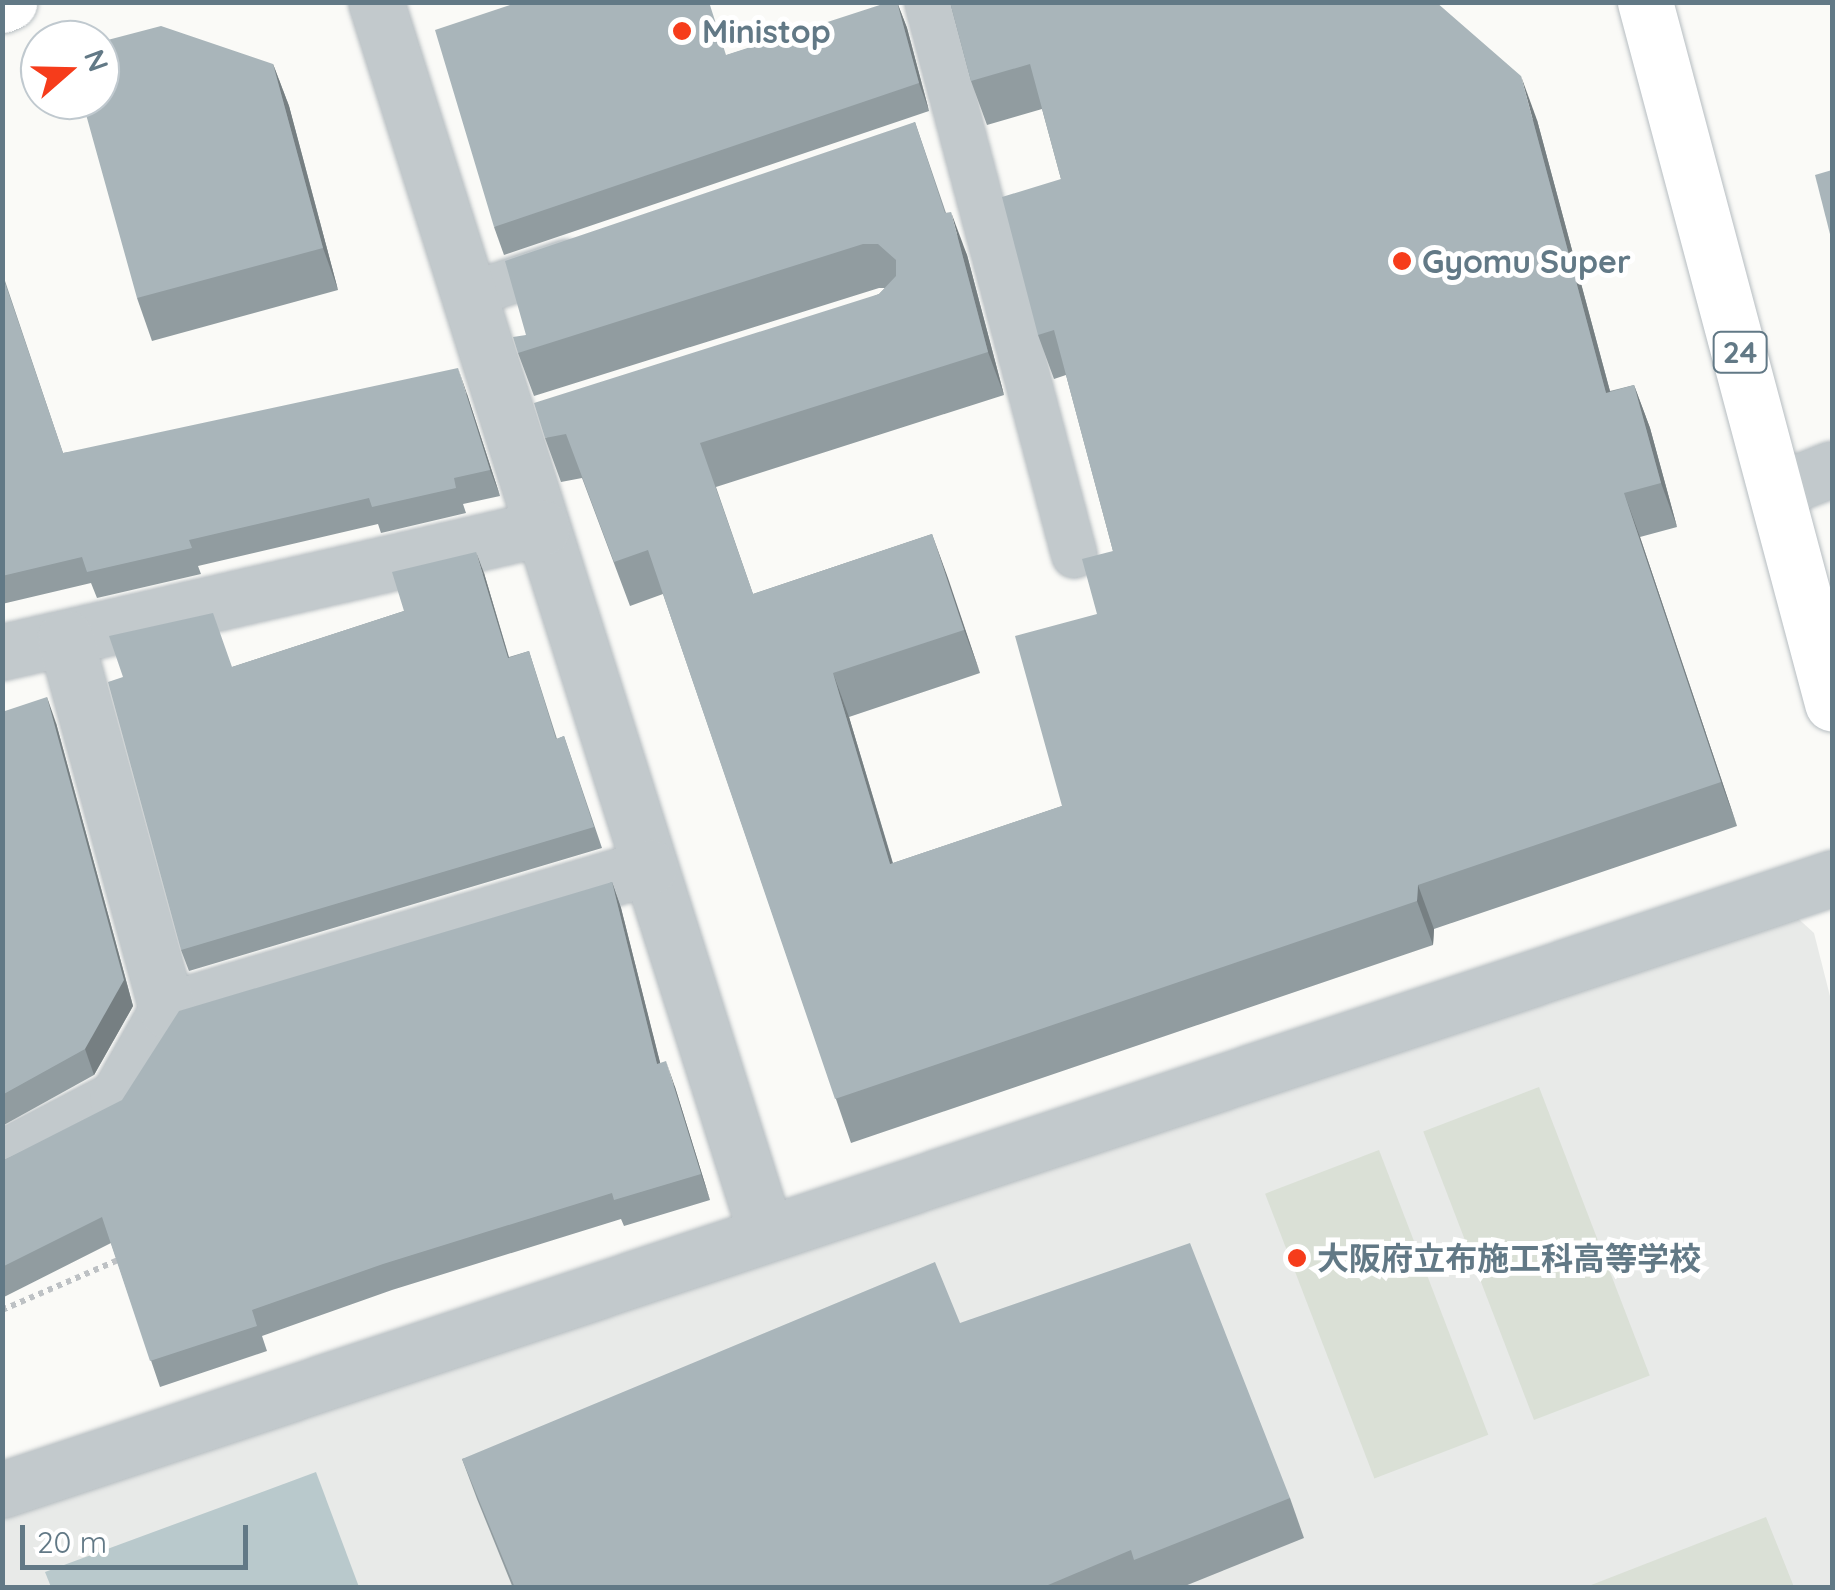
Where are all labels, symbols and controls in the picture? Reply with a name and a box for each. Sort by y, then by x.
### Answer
place label: Ministop [702,12,831,50]
north arrow [20,20,120,120]
marker: Ministop [671,20,693,42]
text: N [77,45,117,76]
place label: Gyomu Super [1422,242,1631,280]
marker: Gyomu Super [1391,250,1413,272]
road number: 24 [1712,327,1768,377]
place label: 大阪府立布施工科高等学校 [1317,1239,1701,1277]
marker: 大阪府立布施工科高等学校 [1286,1247,1308,1269]
scale bar [25,1505,252,1567]
text: 20 m [37,1523,107,1561]

